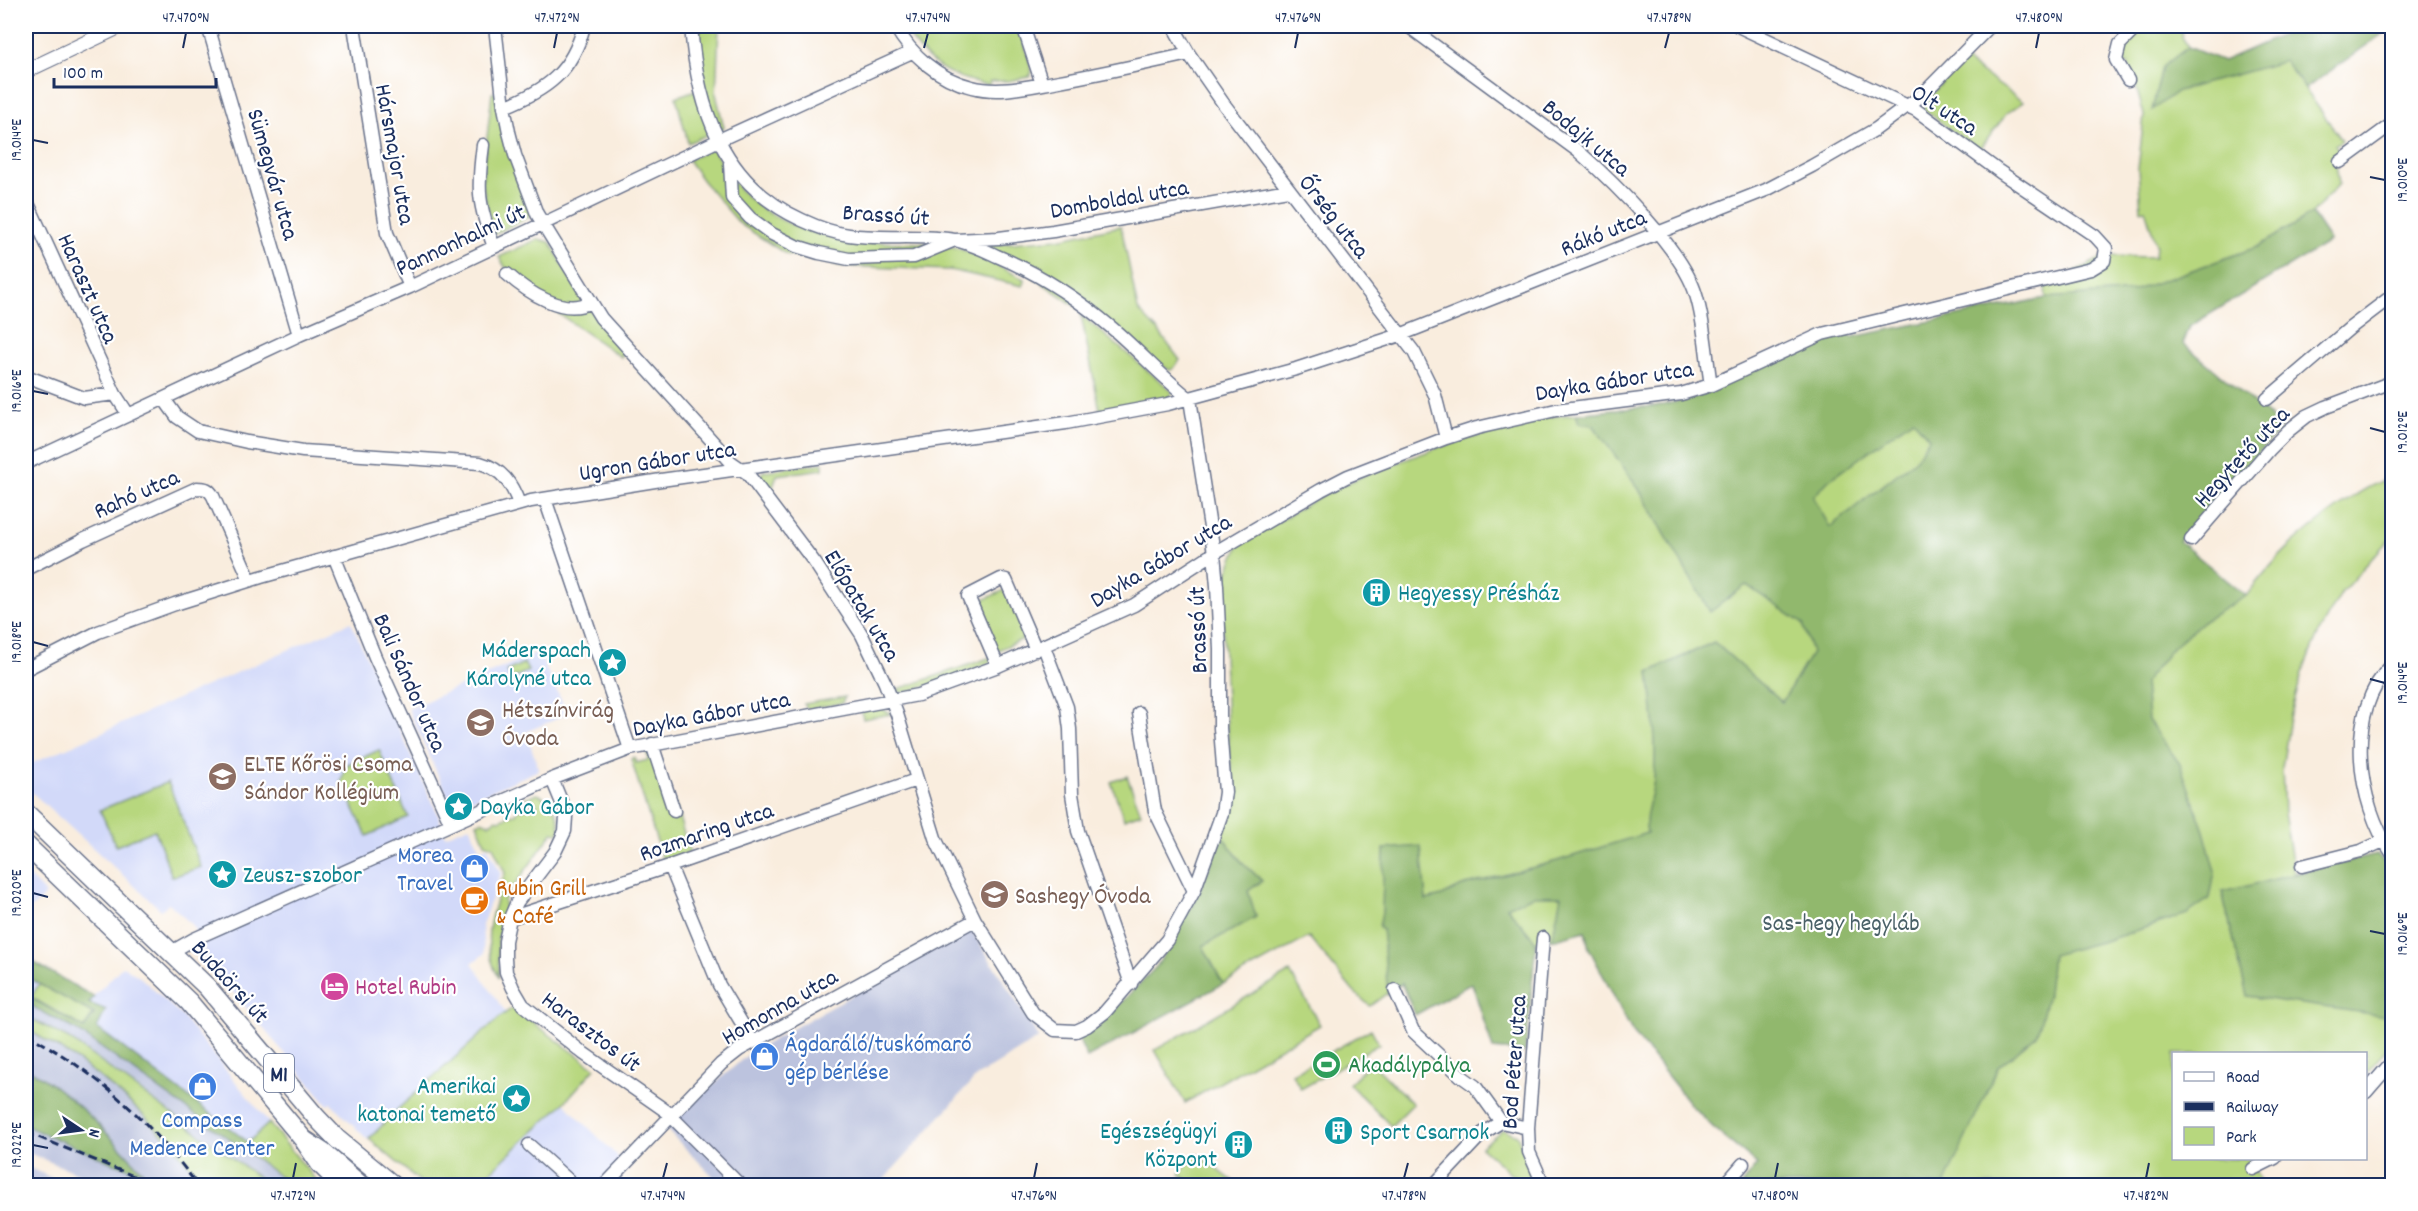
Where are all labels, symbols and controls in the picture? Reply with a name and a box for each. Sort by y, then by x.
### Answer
text: 47.470°N [163,8,209,30]
text: 47.472°N [534,8,580,30]
text: 47.474°N [906,8,950,30]
text: 47.476°N [1275,8,1321,30]
text: 47.478°N [1647,8,1691,30]
text: 47.480°N [2015,8,2063,30]
scale bar [54,51,216,89]
text: 100 m [63,62,103,87]
street label: Olt utca [1903,77,1984,146]
street label: Hársmajor utca [364,81,422,228]
street label: Bodajk utca [1533,92,1637,187]
street label: Sümegvár utca [236,105,306,245]
text: 19.014°E [7,119,29,161]
text: 19.010°E [2393,158,2415,202]
street label: Őrség utca [1289,169,1377,268]
street label: Domboldal utca [1048,172,1192,230]
street label: Pannonhalmi út [391,197,532,287]
street label: Brassó út [841,197,931,237]
street label: Rákó utca [1556,202,1653,267]
street label: Haraszt utca [47,229,126,350]
street label: Dayka Gábor utca [1533,354,1697,412]
text: 19.016°E [7,369,29,413]
street label: Hegytető utca [2187,399,2300,516]
text: 19.012°E [2393,411,2415,453]
street label: Ugron Gábor utca [577,434,739,492]
street label: Rahó utca [89,462,186,530]
street label: Dayka Gábor utca [1084,507,1239,618]
street label: Előpatak utca [814,544,908,670]
building icon: Hegyessy Présház [1361,576,1393,608]
place label: Hegyessy Présház [1398,578,1559,612]
street label: Brassó út [1181,586,1219,674]
street label: Bali Sándor utca [363,609,454,759]
text: 19.018°E [7,621,29,663]
place label: Máderspach Károlyné utca [466,635,592,697]
place icon: Máderspach Károlyné utca [596,647,628,679]
text: 19.014°E [2393,662,2415,704]
street label: Dayka Gábor utca [630,684,794,748]
place label: Hétszínvirág Óvoda [502,695,614,757]
school or university icon: Hétszínvirág Óvoda [465,707,497,739]
place label: ELTE Kőrösi Csoma Sándor Kollégium [244,749,413,811]
school or university icon: ELTE Kőrösi Csoma Sándor Kollégium [207,761,239,793]
place icon: Dayka Gábor [443,790,475,822]
place label: Dayka Gábor [480,792,594,826]
street label: Rozmaring utca [635,795,779,873]
place label: Morea Travel [397,840,454,902]
shop icon: Morea Travel [458,852,490,884]
place icon: Zeusz-szobor [206,858,238,890]
place label: Zeusz-szobor [243,860,362,894]
text: 19.020°E [7,869,29,917]
place label: Rubin Grill & Café [496,873,587,935]
school or university icon: Sashegy Óvoda [978,879,1010,911]
place label: Sashegy Óvoda [1015,881,1151,915]
cafe icon: Rubin Grill & Café [459,885,491,917]
park label: Sas-hegy hegyláb [1762,908,1920,942]
text: 19.016°E [2393,912,2415,956]
street label: Budaörsi út [182,933,276,1033]
street label: Homonna utca [716,961,846,1056]
hotel icon: Hotel Rubin [318,970,350,1002]
place label: Hotel Rubin [355,972,457,1006]
street label: Harasztos út [533,985,647,1082]
street label: Bod Péter utca [1494,993,1538,1130]
place label: Ágdaráló/tuskómaró gép bérlése [785,1029,972,1091]
shop icon: Ágdaráló/tuskómaró gép bérlése [748,1041,780,1073]
sports icon: Akadálypálya [1311,1048,1343,1080]
place label: Akadálypálya [1348,1050,1471,1084]
legend [2172,1052,2367,1160]
road number: M1 [264,1054,294,1092]
text: Road [2226,1066,2260,1091]
shop icon: Compass Medence Center [186,1070,218,1102]
place label: Amerikai katonai temető [357,1071,496,1133]
place icon: Amerikai katonai temető [501,1083,533,1115]
text: Railway [2226,1096,2279,1121]
north arrow [51,1100,111,1160]
place label: Compass Medence Center [129,1105,275,1167]
building icon: Sport Csarnok [1323,1115,1355,1147]
place label: Egészségügyi Központ [1100,1116,1217,1178]
place label: Sport Csarnok [1360,1117,1489,1151]
text: 19.022°E [7,1122,29,1168]
text: N [81,1126,105,1139]
text: Park [2226,1126,2257,1151]
building icon: Egészségügyi Központ [1222,1128,1254,1160]
text: 47.472°N [270,1186,316,1208]
text: 47.474°N [641,1186,685,1208]
text: 47.476°N [1011,1186,1057,1208]
text: 47.478°N [1382,1186,1426,1208]
text: 47.480°N [1751,1186,1799,1208]
text: 47.482°N [2123,1186,2169,1208]

